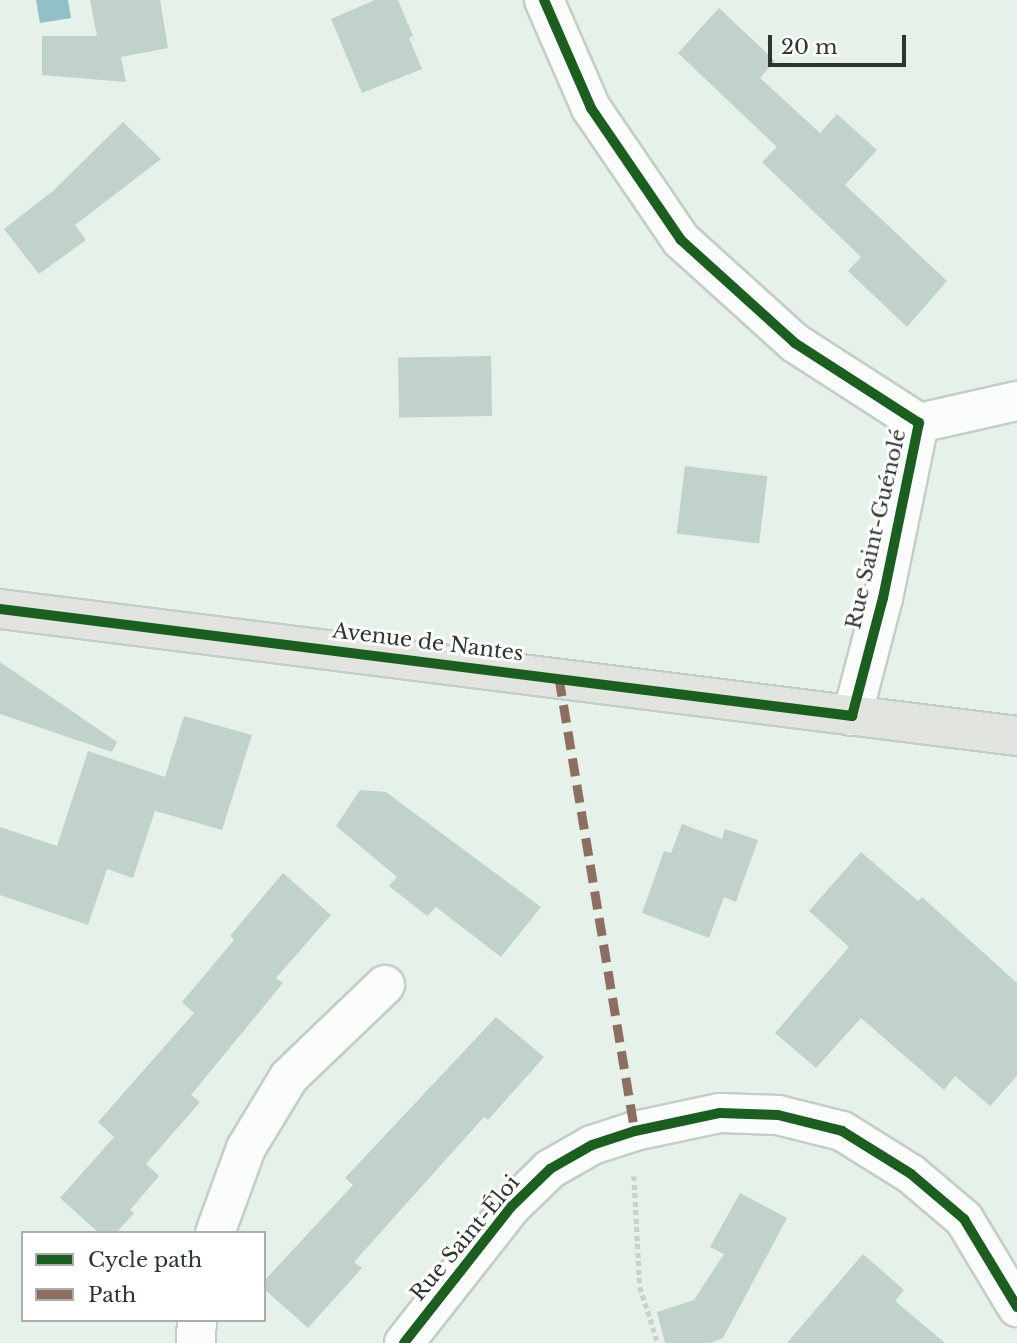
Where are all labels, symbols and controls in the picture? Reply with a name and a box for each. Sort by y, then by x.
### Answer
scale bar [772,21,910,65]
text: 20 m [781,34,838,60]
street label: Rue Saint-Guénolé [841,426,911,632]
street label: Avenue de Nantes [331,618,525,666]
street label: Rue Saint-Éloi [405,1170,525,1306]
legend [21,1231,266,1322]
text: Cycle path [88,1247,202,1273]
text: Path [88,1282,136,1308]

